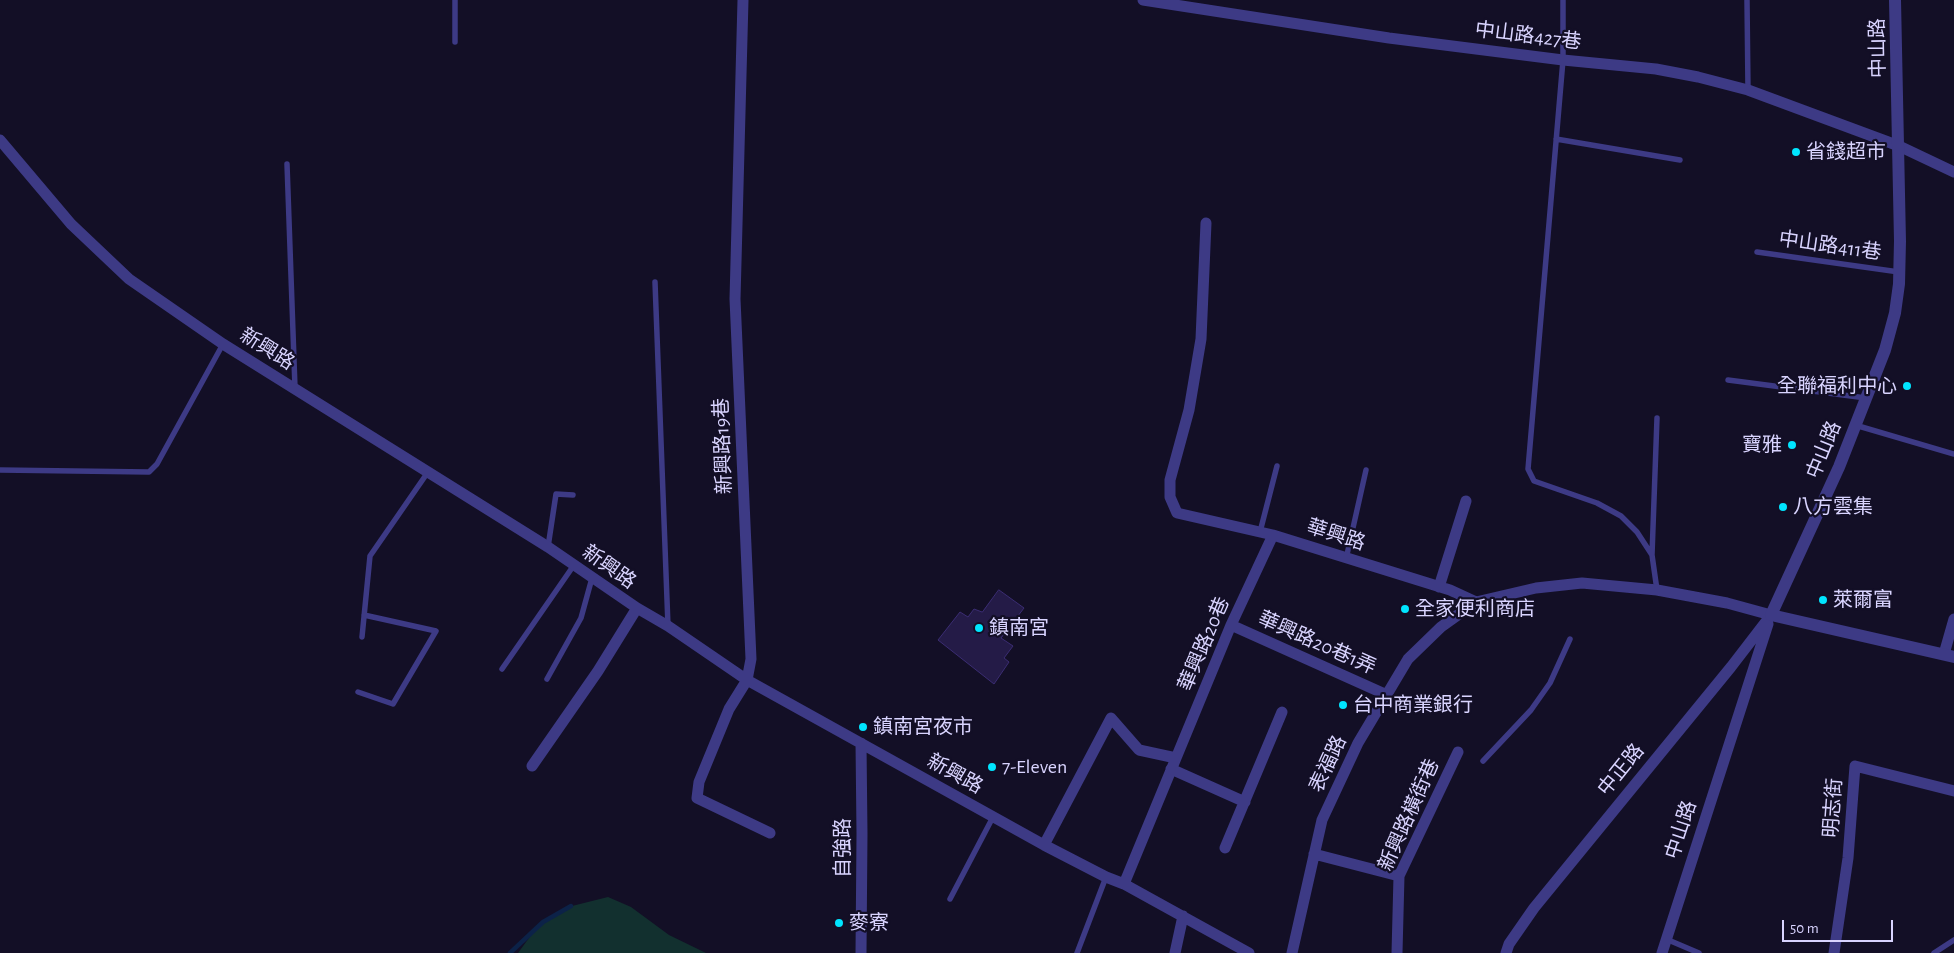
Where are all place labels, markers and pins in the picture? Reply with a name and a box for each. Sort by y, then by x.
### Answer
place label: 省錢超市 [1806,140,1886,164]
marker: 省錢超市 [1790,146,1802,158]
place label: 全聯福利中心 [1777,374,1897,398]
marker: 全聯福利中心 [1901,380,1913,392]
place label: 寶雅 [1742,433,1782,457]
marker: 寶雅 [1786,439,1798,451]
place label: 八方雲集 [1793,495,1873,519]
marker: 八方雲集 [1777,501,1789,513]
place label: 萊爾富 [1833,588,1893,612]
marker: 萊爾富 [1817,594,1829,606]
place label: 全家便利商店 [1415,597,1535,621]
marker: 全家便利商店 [1399,603,1411,615]
place label: 鎮南宮 [989,616,1049,640]
marker: 鎮南宮 [973,622,985,634]
place label: 台中商業銀行 [1353,693,1473,717]
marker: 台中商業銀行 [1337,699,1349,711]
place label: 鎮南宮夜市 [873,715,973,739]
marker: 鎮南宮夜市 [857,721,869,733]
place label: 7-Eleven [1002,755,1067,779]
marker: 7-Eleven [986,761,998,773]
place label: 麥寮 [849,911,889,935]
marker: 麥寮 [833,917,845,929]

